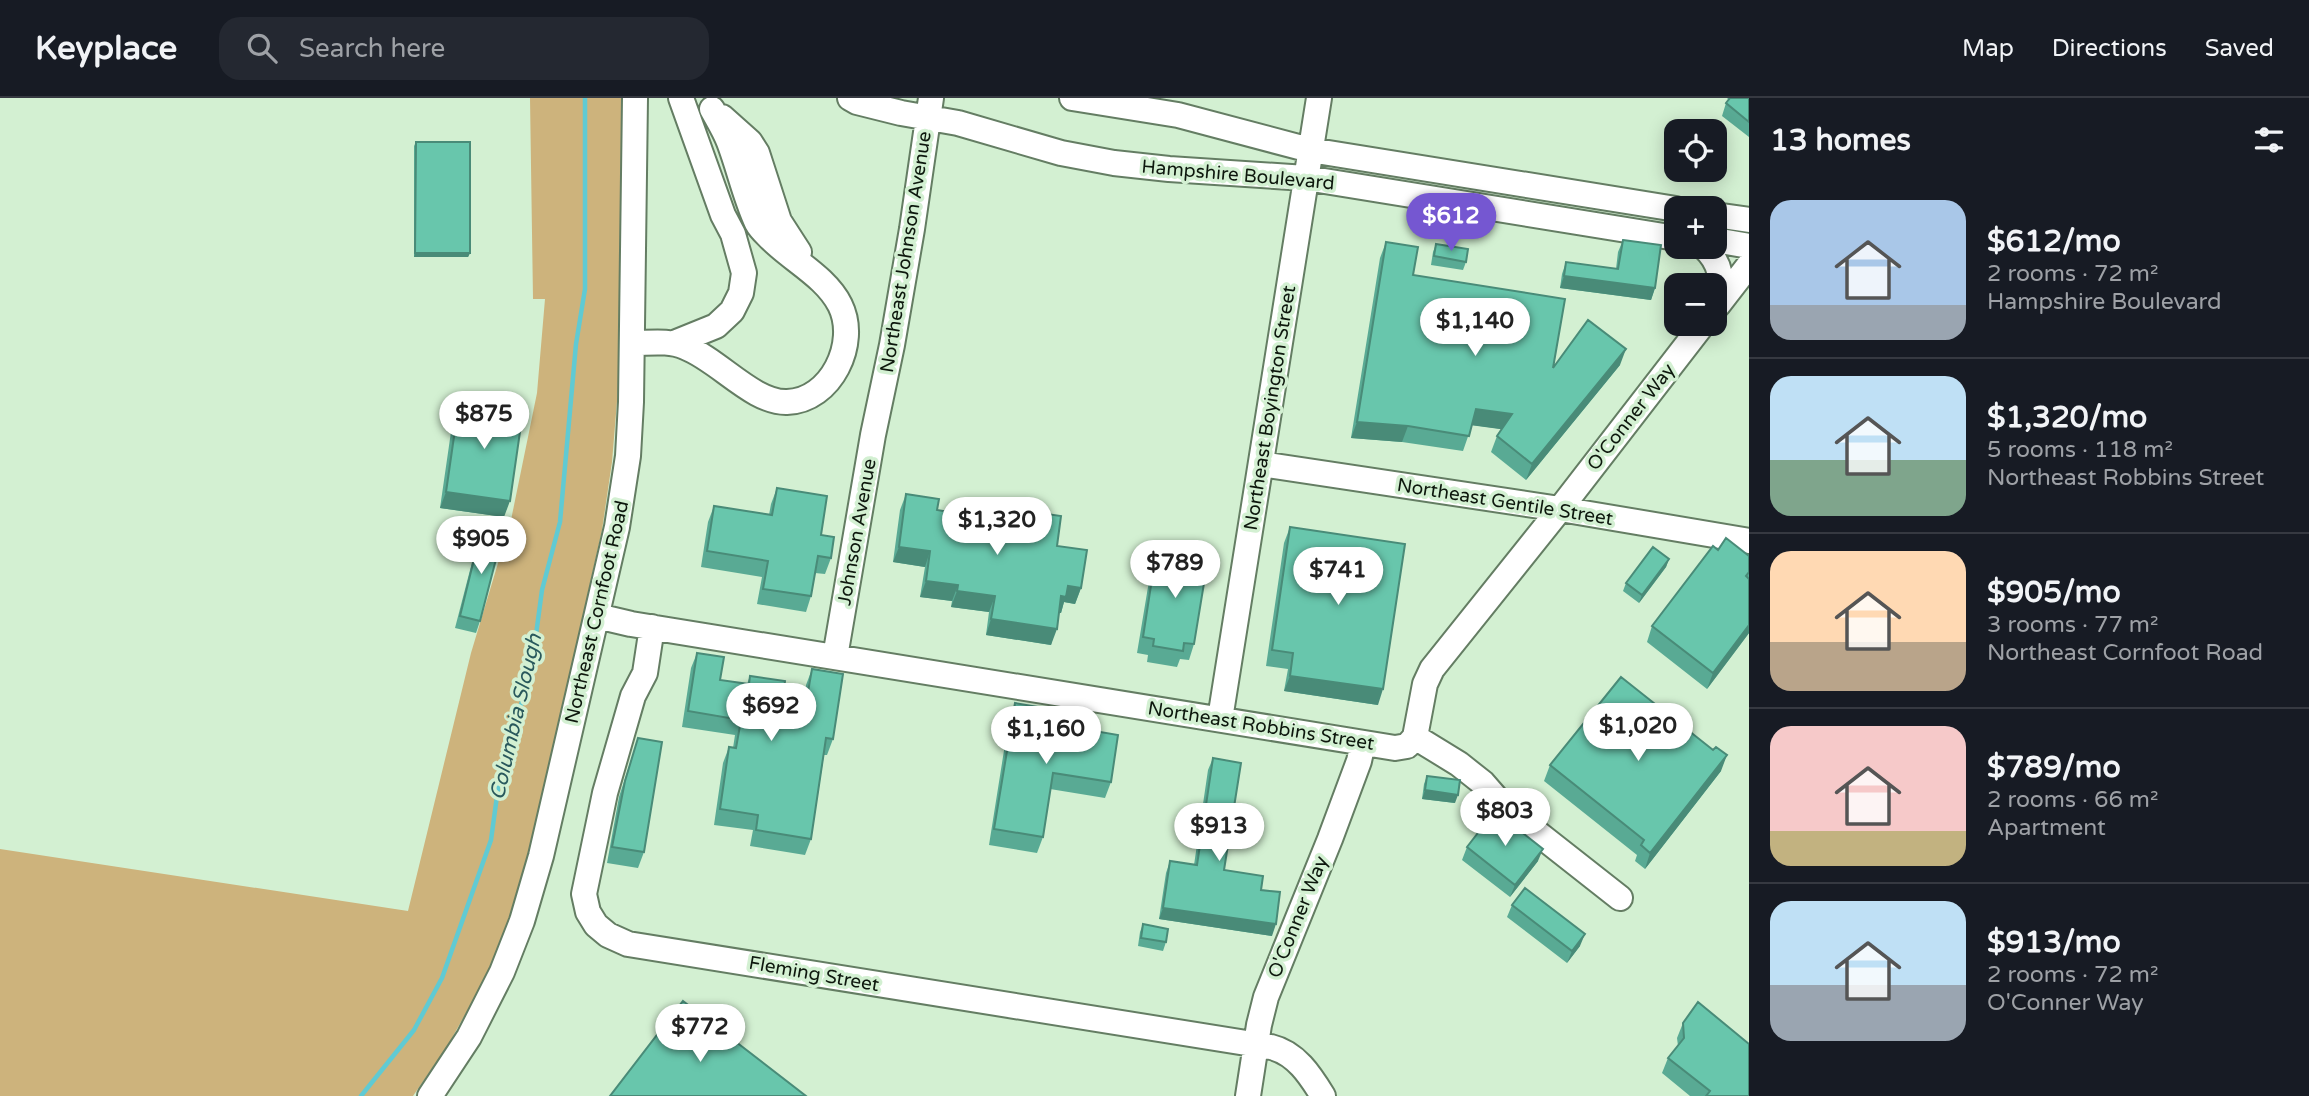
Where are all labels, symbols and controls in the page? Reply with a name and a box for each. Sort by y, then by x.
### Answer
search box [219,17,709,80]
text: Keyplace [35,29,177,68]
icon: search [243,29,281,67]
text: Search here [299,33,445,64]
text: Map [1962,34,2014,63]
text: Directions [2052,34,2167,63]
text: Saved [2205,34,2274,63]
map controls [1664,119,1727,336]
button: locate [1664,119,1727,182]
icon: filters [2250,121,2288,159]
text: 13 homes [1770,122,1911,159]
street label: Northeast Johnson Avenue [876,130,936,374]
street label: Hampshire Boulevard [1141,156,1335,194]
pin: $612 [1410,194,1492,253]
button: + [1664,196,1727,259]
text: $612 [1422,202,1480,230]
text: $612/mo [1987,223,2121,260]
icon: home [1826,228,1910,312]
text: 2 rooms · 72 m² [1987,260,2158,288]
button: − [1664,273,1727,336]
street label: Northeast Boyington Street [1240,284,1300,532]
text: Hampshire Boulevard [1987,288,2222,316]
pin: $1,140 [1418,299,1532,358]
text: $1,140 [1436,307,1514,335]
street label: O'Conner Way [1583,359,1679,475]
pin: $875 [443,392,525,451]
text: $1,320/mo [1987,399,2147,436]
text: $875 [455,400,513,428]
icon: home [1826,404,1910,488]
text: 5 rooms · 118 m² [1987,436,2173,464]
street label: Johnson Avenue [833,457,881,607]
text: Northeast Robbins Street [1987,464,2264,492]
street label: Northeast Gentile Street [1395,474,1615,530]
street label: Northeast Cornfoot Road [561,498,633,726]
pin: $1,320 [940,498,1054,557]
text: $1,320 [958,506,1036,534]
pin: $905 [440,517,522,576]
text: $905 [452,525,510,553]
pin: $789 [1134,540,1216,600]
pin: $741 [1297,547,1379,607]
text: $789 [1146,549,1204,577]
text: $741 [1309,556,1367,584]
text: $905/mo [1987,574,2121,611]
icon: home [1826,579,1910,663]
text: 3 rooms · 77 m² [1987,611,2158,639]
water label: Columbia Slough [485,630,548,802]
text: Northeast Cornfoot Road [1987,639,2263,667]
pin: $692 [730,684,812,743]
text: $692 [742,692,800,720]
street label: Northeast Robbins Street [1146,697,1376,755]
pin: $1,020 [1581,704,1695,763]
pin: $1,160 [989,706,1103,766]
text: $1,020 [1599,712,1677,740]
text: $1,160 [1007,715,1085,743]
text: $789/mo [1987,749,2121,786]
icon: home [1826,754,1910,838]
text: 2 rooms · 66 m² [1987,786,2158,814]
pin: $803 [1464,788,1546,848]
text: $803 [1476,797,1534,825]
pin: $913 [1178,804,1260,863]
text: $913 [1190,812,1248,840]
text: Apartment [1987,814,2106,842]
street label: O'Conner Way [1264,853,1332,981]
text: $913/mo [1987,924,2121,961]
icon: home [1826,929,1910,1013]
street label: Fleming Street [747,952,881,996]
text: 2 rooms · 72 m² [1987,961,2158,989]
text: O'Conner Way [1987,989,2144,1017]
pin: $772 [659,1004,741,1064]
text: $772 [671,1013,729,1041]

